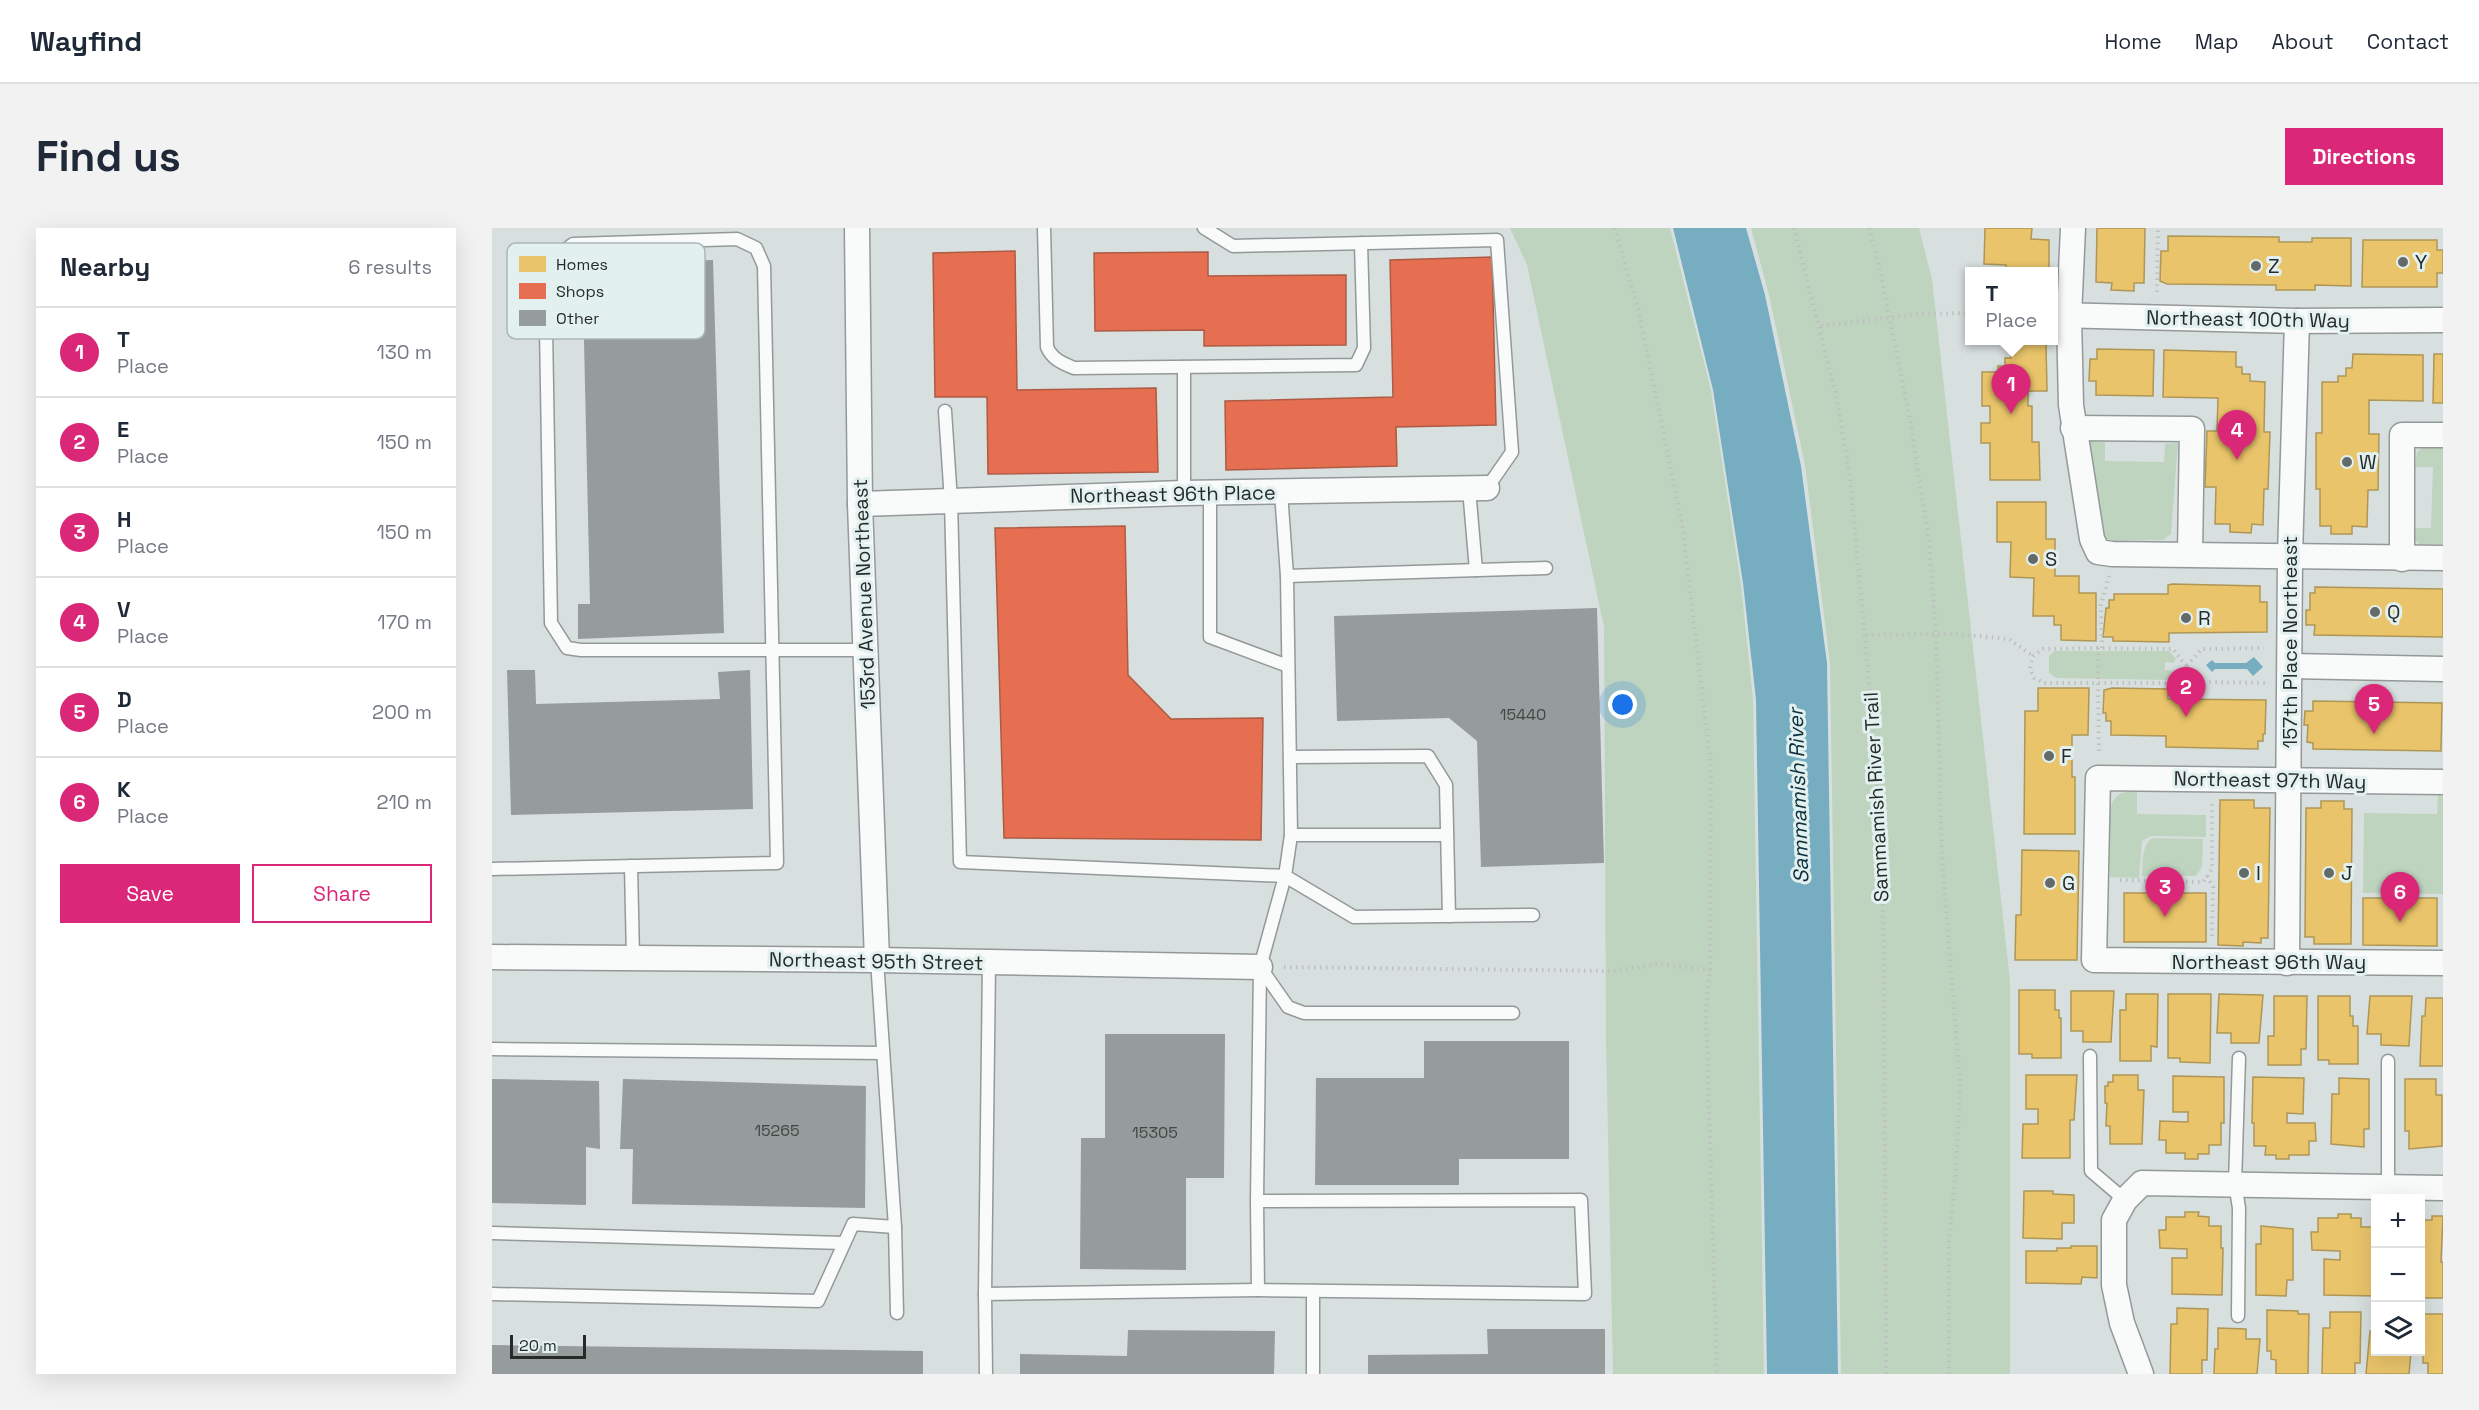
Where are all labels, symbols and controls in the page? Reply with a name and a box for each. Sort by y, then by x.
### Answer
text: Wayfind [30,23,142,59]
text: Home [2104,28,2162,55]
text: Map [2195,28,2239,55]
text: About [2272,28,2334,55]
text: Contact [2367,28,2449,55]
button: Directions [2285,128,2443,185]
text: Find us [36,130,181,183]
legend [507,243,705,339]
place label: Y [2415,249,2427,275]
text: Nearby [60,250,150,284]
place label: Z [2268,253,2280,279]
text: 6 results [348,254,432,280]
text: Homes [556,254,608,275]
marker: Y [2396,255,2410,269]
marker: Z [2249,259,2263,273]
popup [1965,267,2058,345]
text: T [1986,279,1998,307]
text: Shops [556,281,604,302]
street label: Northeast 100th Way [2146,304,2350,334]
text: Place [1986,307,2037,333]
text: Other [556,308,599,329]
text: T [117,325,130,353]
text: 1 [75,339,84,365]
text: 130 m [376,339,432,365]
text: Place [117,353,169,379]
pin: 1 [1992,364,2030,414]
pin: 4 [2218,410,2256,460]
text: E [117,415,129,443]
text: 2 [74,429,85,455]
text: 150 m [377,429,432,455]
text: Place [117,443,169,469]
place label: W [2359,449,2377,475]
marker: W [2340,455,2354,469]
street label: 153rd Avenue Northeast [847,478,881,710]
street label: Northeast 96th Place [1070,479,1276,509]
text: H [117,505,131,533]
text: 3 [73,519,86,545]
text: 150 m [377,519,432,545]
text: Place [117,533,169,559]
street label: 157th Place Northeast [2277,536,2303,748]
place label: S [2045,546,2057,572]
marker: S [2026,552,2040,566]
text: V [117,595,131,623]
place label: Q [2387,599,2400,625]
place label: R [2198,605,2211,631]
marker: Q [2368,605,2382,619]
text: 4 [73,609,86,635]
text: 170 m [377,609,432,635]
marker: R [2179,611,2193,625]
text: Place [117,623,169,649]
pin: 2 [2166,668,2206,717]
pin: 5 [2354,684,2394,734]
text: D [117,685,132,713]
your location [1608,690,1637,719]
street label: Sammamish River Trail [1858,691,1894,903]
text: 5 [74,699,86,725]
text: 200 m [372,699,432,725]
house number: 15440 [1500,704,1546,725]
water label: Sammamish River [1781,706,1815,884]
text: Place [117,713,169,739]
place label: F [2061,743,2072,769]
marker: F [2042,749,2056,763]
street label: Northeast 97th Way [2173,765,2367,795]
text: K [117,775,131,803]
text: 6 [73,789,86,815]
text: 210 m [376,789,432,815]
text: Place [117,803,169,829]
place label: I [2256,860,2261,886]
place label: J [2341,860,2353,886]
button: Save [60,864,240,923]
button: Share [252,864,432,923]
marker: I [2237,866,2251,880]
marker: J [2322,866,2336,880]
pin: 3 [2146,868,2184,917]
place label: G [2062,870,2075,896]
pin: 6 [2380,872,2420,922]
marker: G [2043,876,2057,890]
street label: Northeast 95th Street [769,946,983,976]
street label: Northeast 96th Way [2172,949,2366,975]
house number: 15265 [754,1120,800,1141]
house number: 15305 [1132,1122,1178,1143]
map controls [2371,1194,2425,1356]
button: + [2371,1194,2425,1248]
button: − [2371,1248,2425,1302]
button: layers [2371,1302,2425,1356]
scale bar [510,1332,586,1360]
text: 20 m [519,1335,557,1356]

